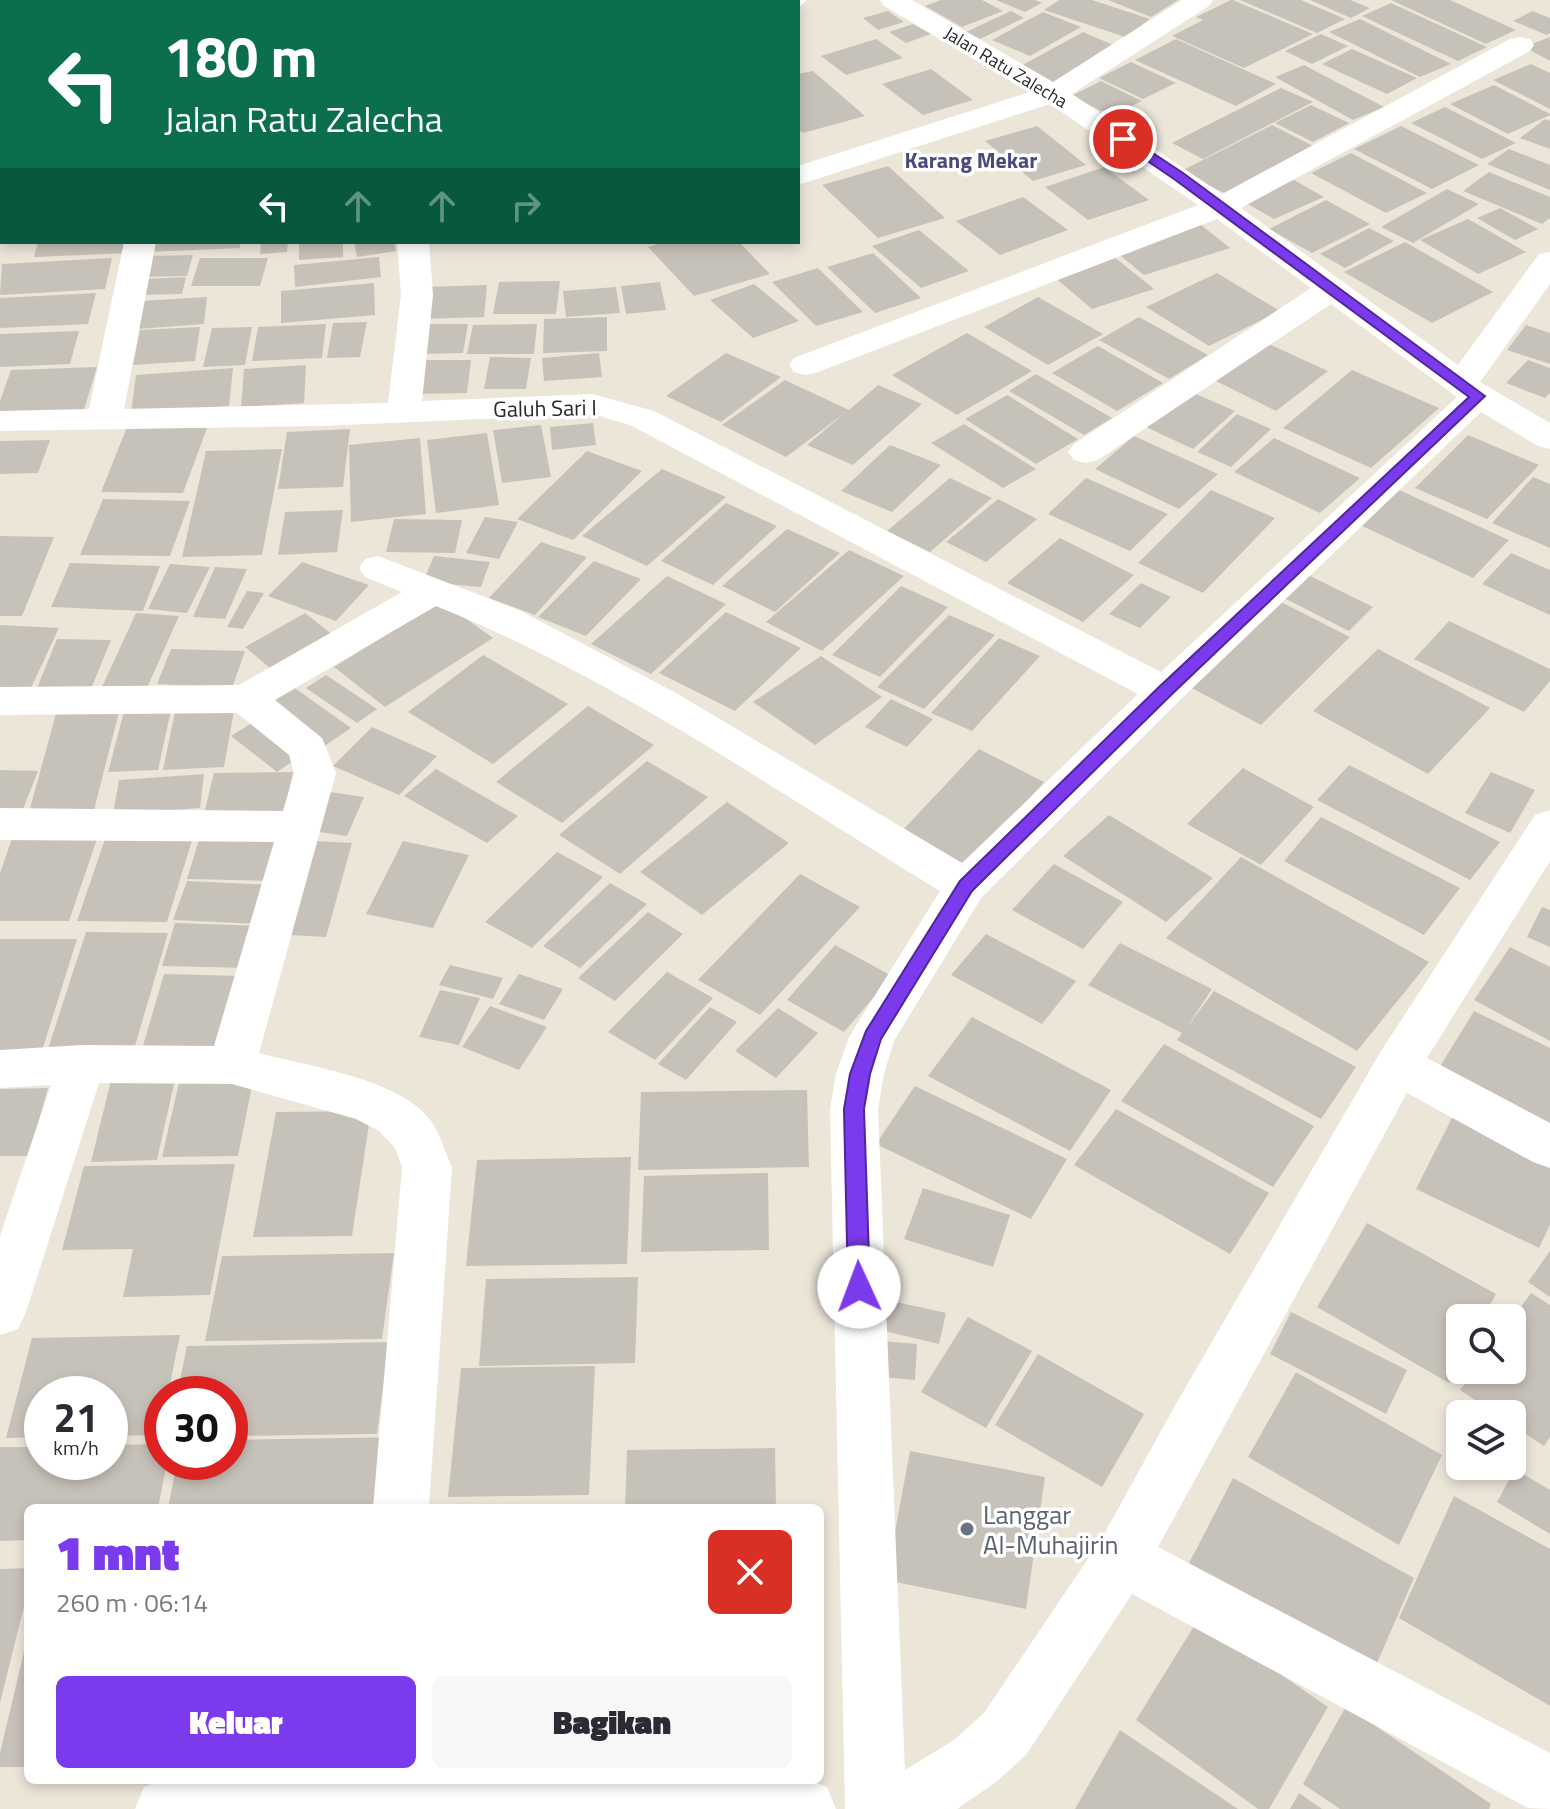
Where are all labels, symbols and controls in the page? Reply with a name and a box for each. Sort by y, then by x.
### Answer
text: 180 m [164,14,317,99]
street label: Jalan Ratu Zalecha [939,20,1073,114]
icon: left [32,32,136,136]
text: Jalan Ratu Zalecha [164,91,443,146]
pin [1089,105,1157,173]
icon: arrive [1101,117,1145,161]
district label: Karang Mekar [904,143,1038,177]
icon: left [252,184,296,228]
icon: ahead [336,184,380,228]
icon: ahead [420,184,464,228]
icon: right [504,184,548,228]
street label: Galuh Sari I [493,390,597,426]
position arrow [817,1245,901,1329]
map controls [1446,1304,1526,1480]
button: search [1446,1304,1526,1384]
speed limit sign: 30 [144,1376,248,1480]
text: 21 [54,1387,98,1448]
button: layers [1446,1400,1526,1480]
text: km/h [53,1432,99,1463]
place label: Langgar Al-Muhajirin [983,1495,1119,1564]
text: 1 mnt [56,1516,180,1589]
marker: Langgar Al-Muhajirin [958,1520,976,1538]
button: close [708,1530,792,1614]
text: 260 m · 06:14 [56,1583,208,1622]
button: Keluar [56,1676,416,1768]
button: Bagikan [432,1676,792,1768]

